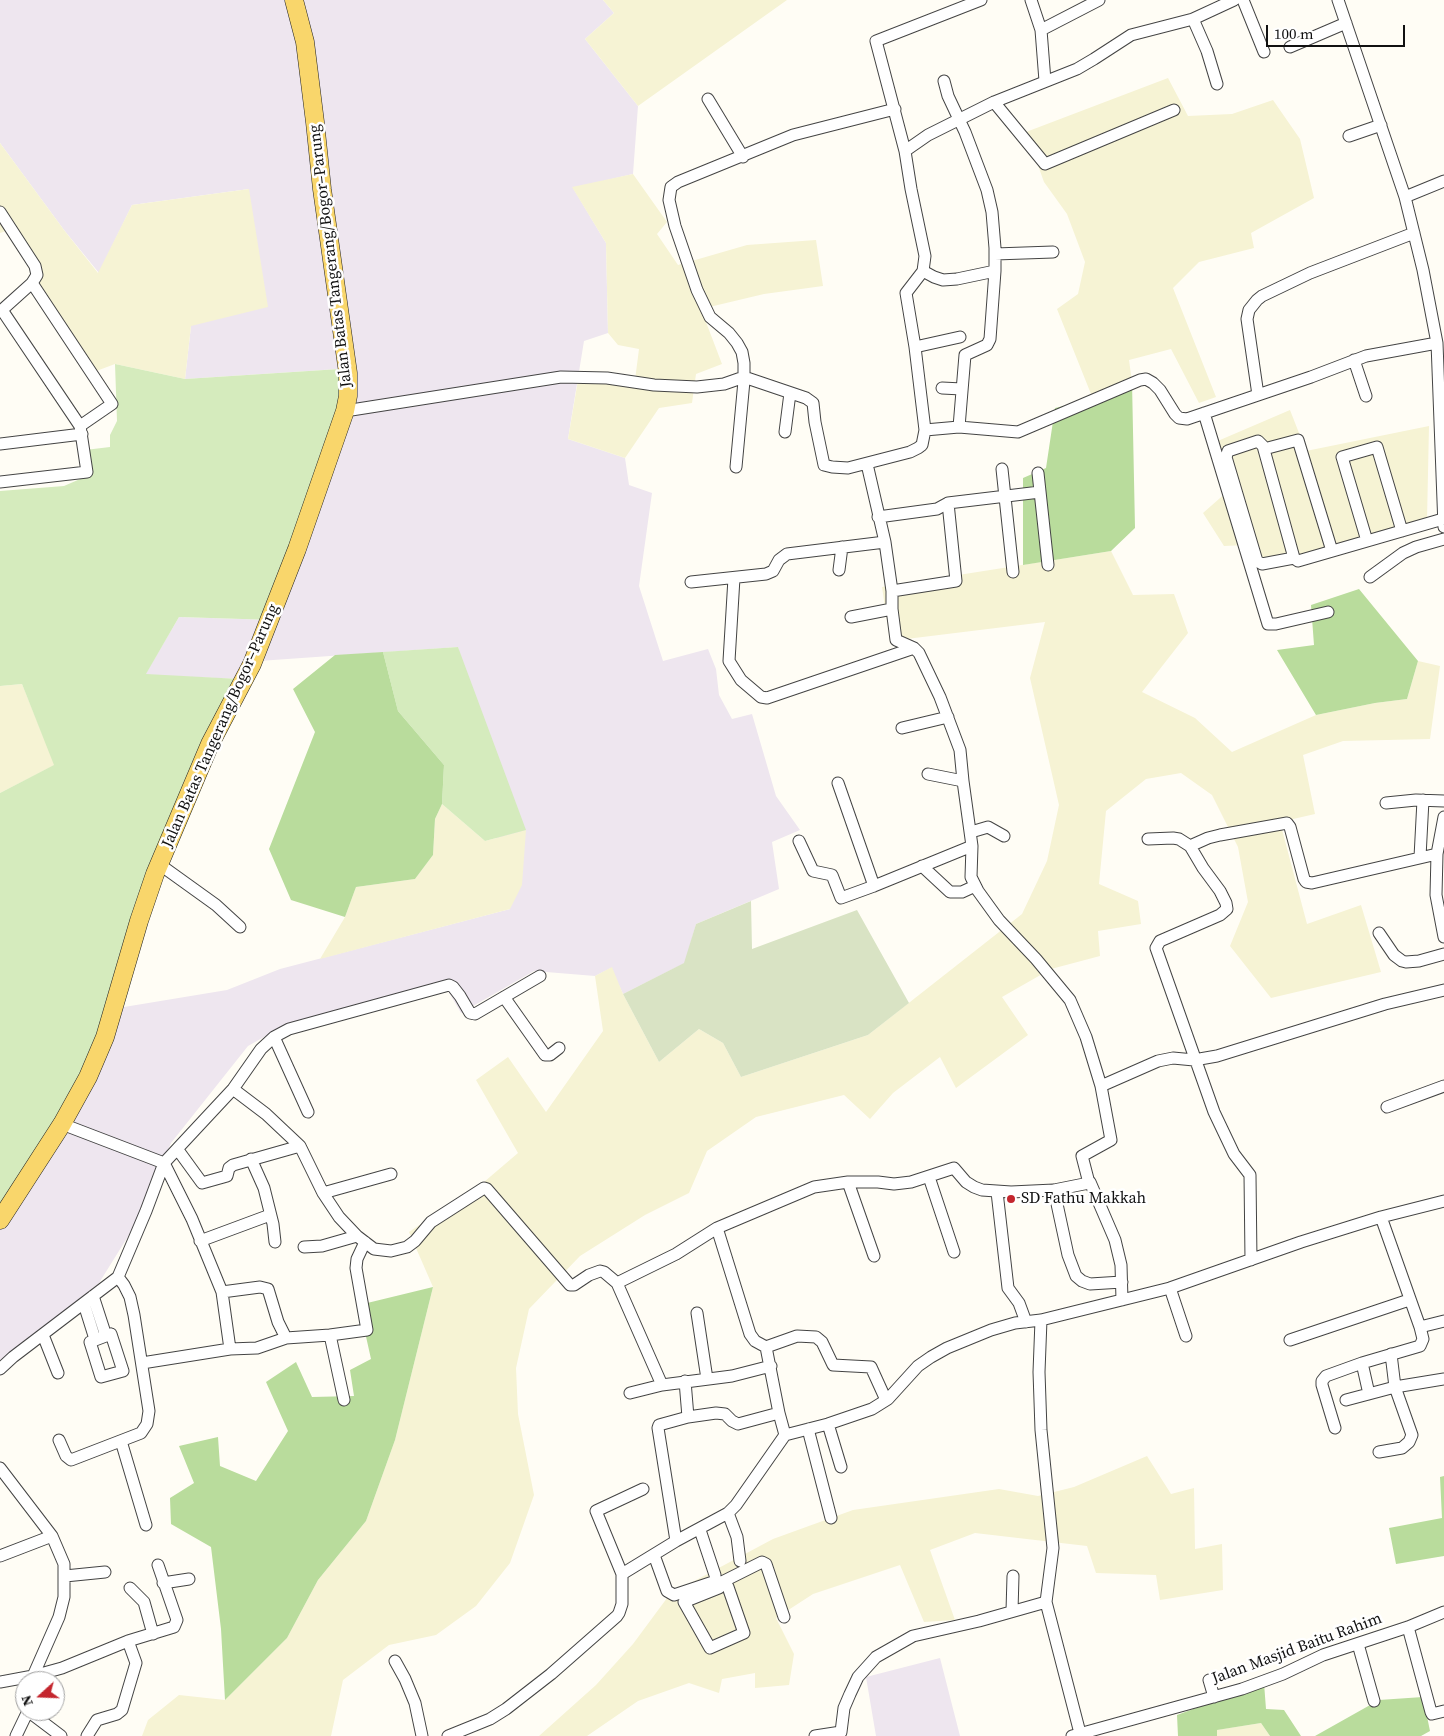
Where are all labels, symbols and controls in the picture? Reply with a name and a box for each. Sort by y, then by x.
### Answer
scale bar [1269,15,1408,47]
text: 100 m [1274,23,1314,44]
street label: Jalan Batas Tangerang/Bogor–Parung [305,123,357,389]
street label: Jalan Batas Tangerang/Bogor–Parung [158,601,284,851]
place label: SD Fathu Makkah [1021,1189,1146,1209]
marker: SD Fathu Makkah [1005,1193,1017,1205]
street label: Jalan Masjid Baitu Rahim [1209,1609,1385,1689]
north arrow [15,1671,65,1721]
text: N [16,1693,38,1709]

